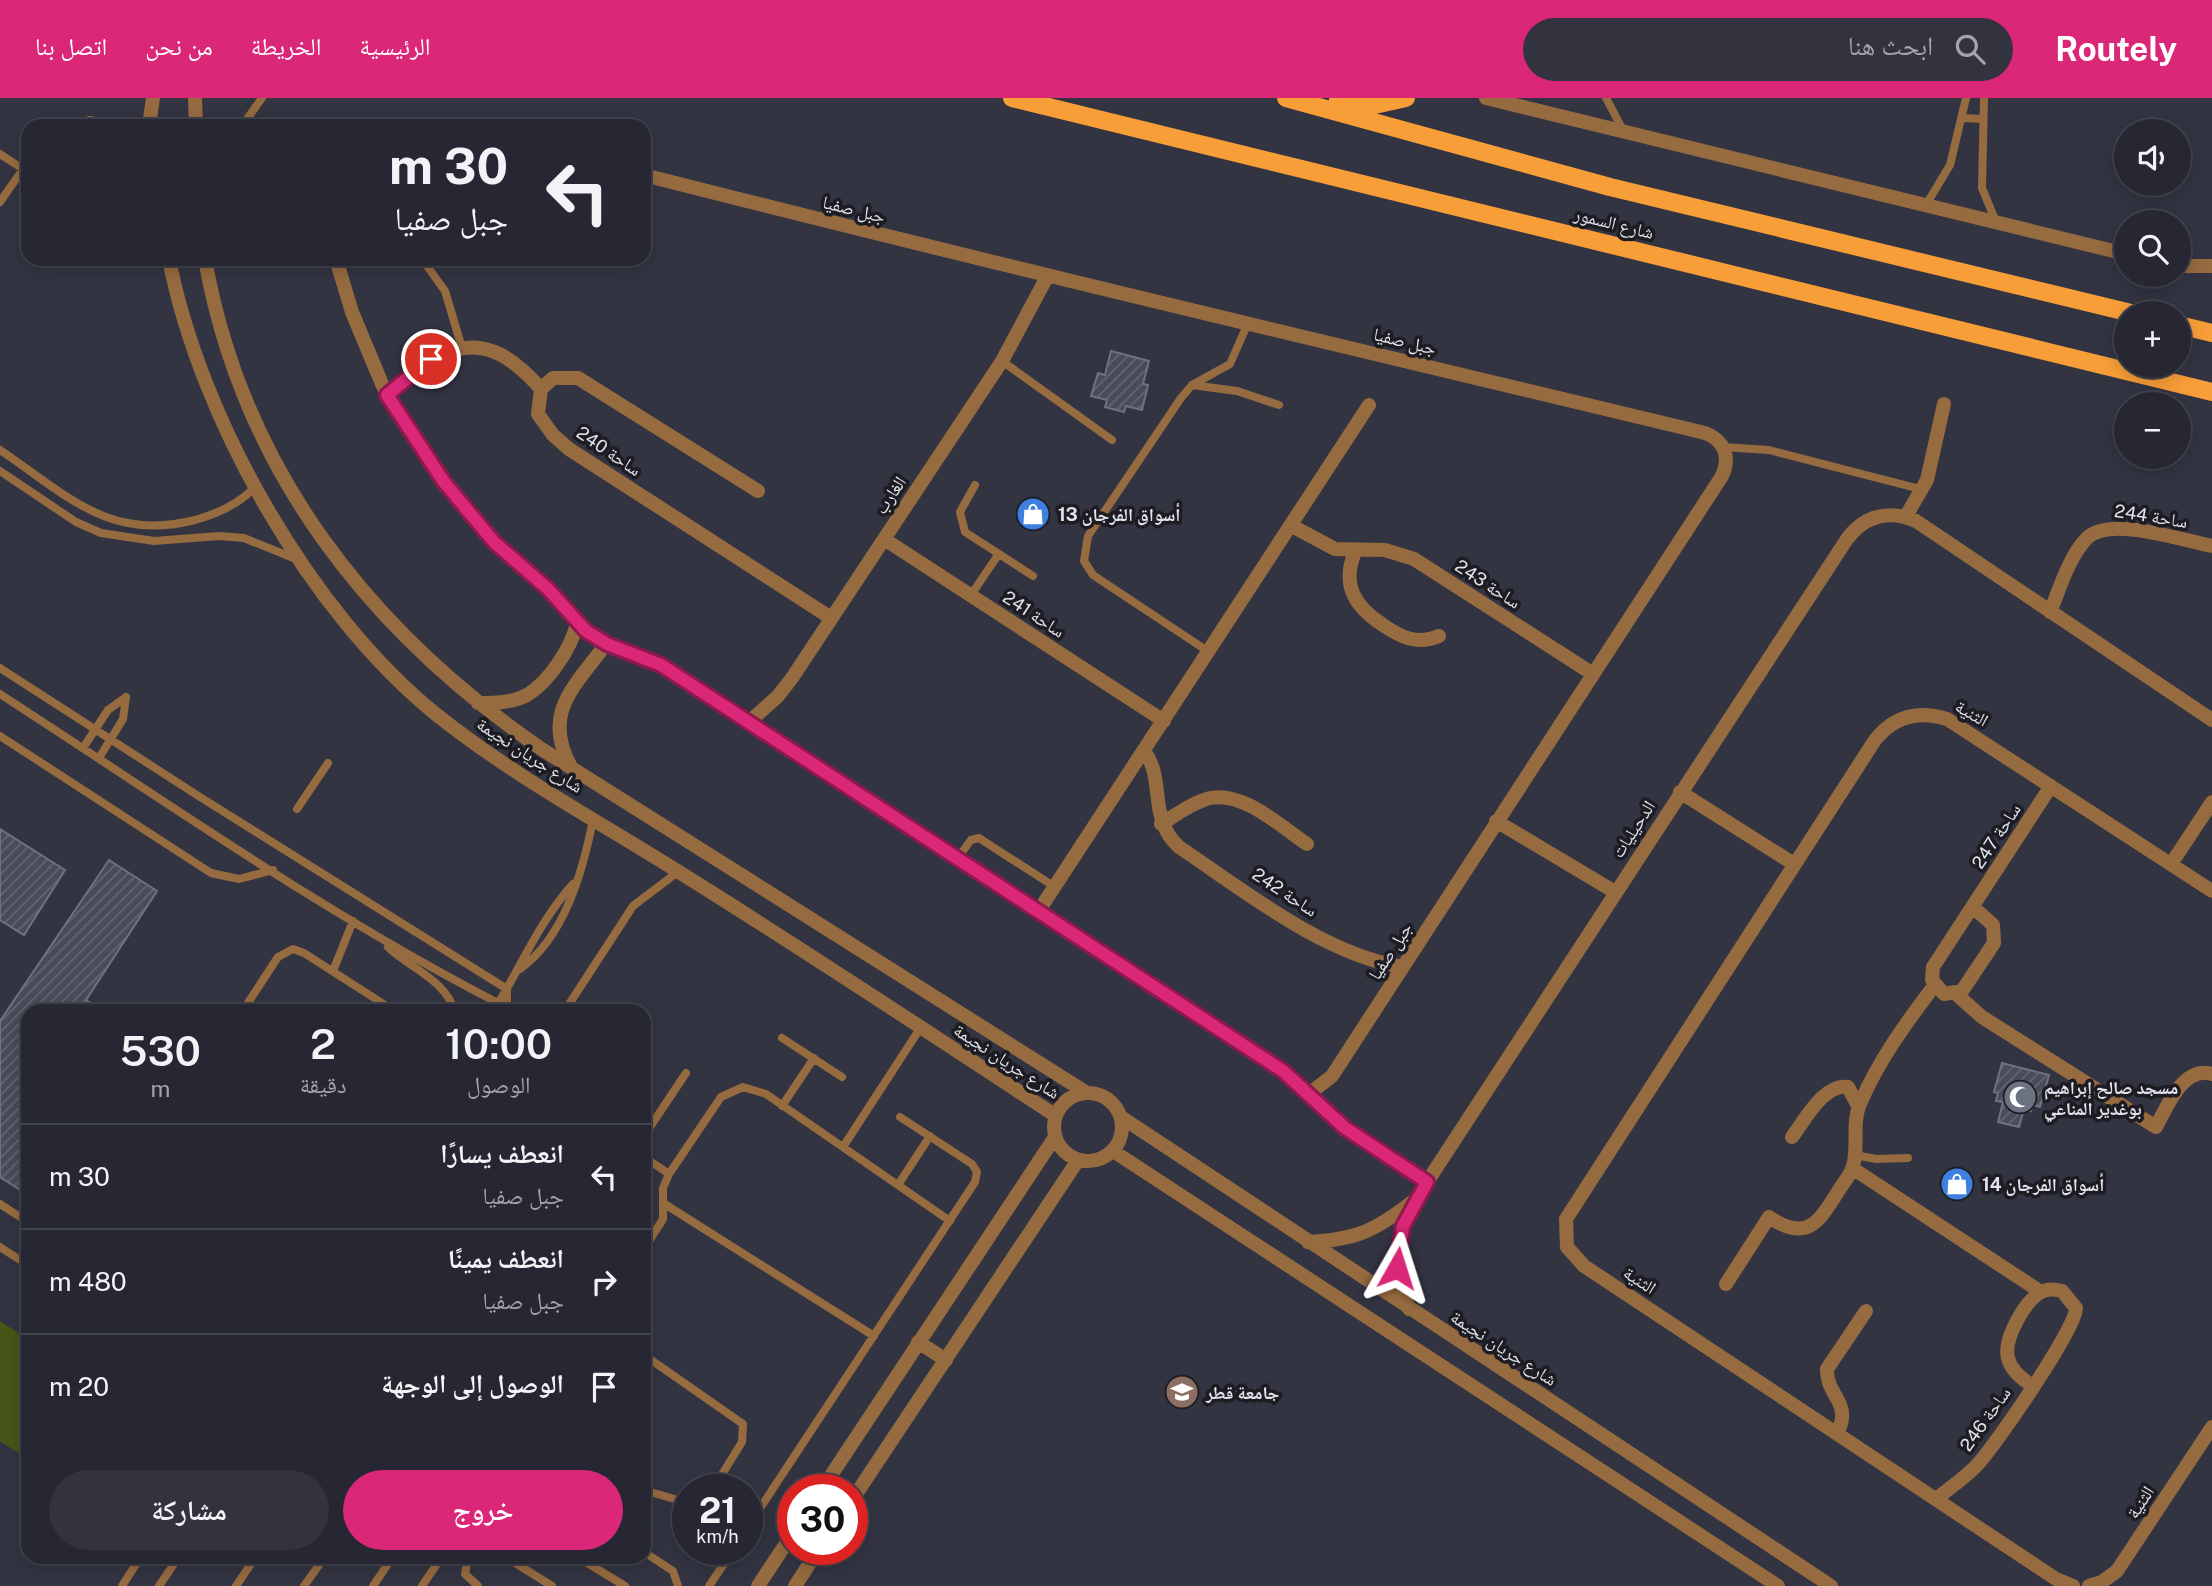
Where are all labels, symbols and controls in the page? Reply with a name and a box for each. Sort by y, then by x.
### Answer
search box [1523,18,2013,81]
text: ابحث هنا [1848,30,1933,61]
icon: search [1951,30,1989,68]
text: Routely [2055,30,2177,68]
text: اتصل بنا [35,32,107,60]
text: من نحن [145,32,213,60]
text: الخريطة [251,32,321,60]
text: الرئيسية [359,32,431,60]
map controls [2114,119,2191,469]
button: sound [2114,119,2191,196]
text: 30 m [389,137,508,195]
icon: left [532,147,623,238]
street label: جبل صفيا [820,191,888,228]
text: جبل صفيا [394,200,508,237]
street label: شارع السمور [1571,203,1656,244]
button: search [2114,210,2191,287]
button: + [2114,301,2191,378]
street label: جبل صفيا [1371,323,1439,360]
pin [401,329,461,389]
icon: arrive [412,340,450,378]
button: − [2114,392,2191,469]
street label: ساحة 240 [573,422,645,480]
street label: الغارب [870,472,911,518]
shop icon: أسواق الفرجان 13 [1014,495,1052,533]
street label: ساحة 244 [2113,500,2189,532]
place label: أسواق الفرجان 13 [1058,503,1180,526]
street label: ساحة 243 [1451,555,1525,613]
street label: ساحة 241 [999,586,1069,642]
street label: الثنية [1952,695,1992,731]
street label: شارع جريان نجيمة [473,713,587,798]
street label: الدحيليات [1607,796,1659,862]
street label: ساحة 247 [1967,800,2025,872]
street label: ساحة 242 [1249,863,1321,921]
street label: جبل صفيا [1364,918,1417,984]
text: 2 [310,1019,336,1068]
text: 10:00 [445,1019,552,1068]
street label: شارع جريان نجيمة [950,1019,1064,1104]
text: 530 [120,1026,201,1075]
text: دقيقة [300,1071,346,1098]
text: الوصول [467,1071,531,1098]
text: m [150,1075,170,1102]
place label: مسجد صالح إبراهيم بوغدير المناعي [2044,1077,2178,1123]
mosque icon: مسجد صالح إبراهيم بوغدير المناعي [2001,1078,2039,1116]
text: انعطف يسارًا [440,1138,564,1169]
icon: left [585,1158,623,1196]
text: 30 m [49,1161,110,1192]
shop icon: أسواق الفرجان 14 [1938,1165,1976,1203]
place label: أسواق الفرجان 14 [1982,1173,2104,1196]
text: جبل صفيا [482,1182,564,1209]
position arrow [1360,1231,1434,1305]
text: انعطف يمينًا [448,1243,564,1274]
street label: الثنية [1620,1262,1660,1298]
icon: right [585,1263,623,1301]
text: 480 m [49,1266,127,1297]
text: جبل صفيا [482,1287,564,1314]
street label: شارع جريان نجيمة [1447,1306,1561,1391]
text: الوصول إلى الوجهة [381,1368,564,1399]
icon: arrive [585,1368,623,1406]
text: 20 m [49,1371,109,1402]
school or university icon: جامعة قطر [1163,1373,1201,1411]
place label: جامعة قطر [1205,1382,1280,1403]
street label: ساحة 246 [1955,1383,2015,1455]
button: مشاركة [49,1470,329,1550]
button: خروج [343,1470,623,1550]
speed limit sign: 30 [777,1474,868,1565]
street label: الثنية [2122,1482,2158,1522]
text: 21 [699,1490,736,1531]
text: km/h [696,1526,739,1547]

